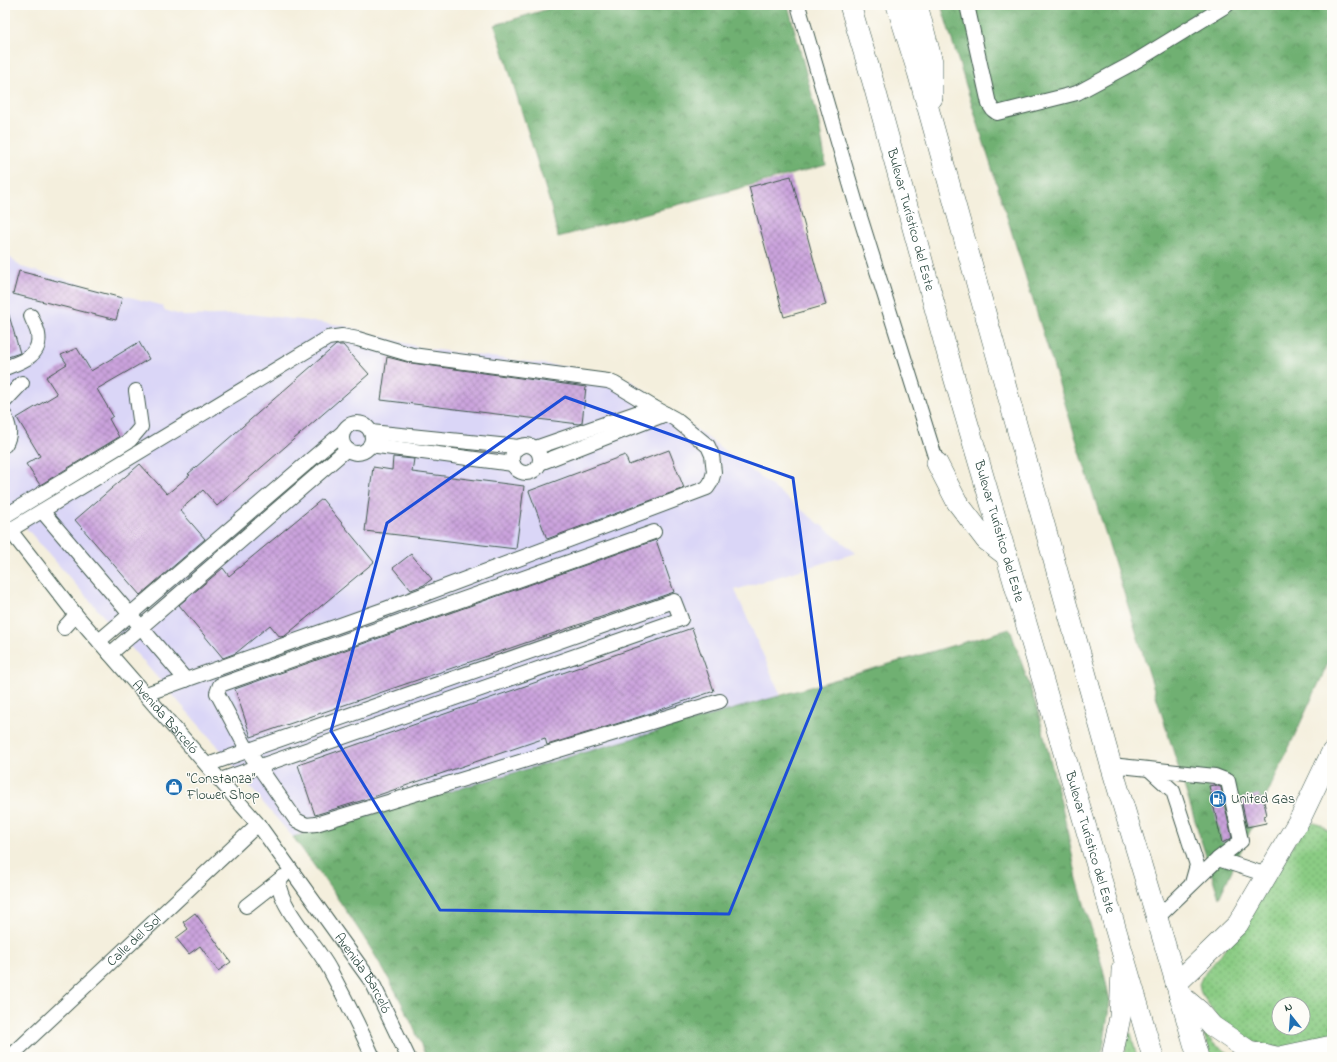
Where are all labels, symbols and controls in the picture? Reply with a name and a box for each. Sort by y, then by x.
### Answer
street label: Bulevar Turístico del Este [881,145,940,294]
street label: Bulevar Turístico del Este [968,457,1030,605]
street label: Avenida Barceló [127,675,203,759]
street label: Bulevar Turístico del Este [1059,768,1121,916]
place label: “Constanza” Flower Shop [186,769,260,806]
shop icon: “Constanza” Flower Shop [164,777,184,797]
fuel station icon: United Gas [1208,789,1228,809]
place label: United Gas [1231,789,1295,810]
street label: Calle del Sol [102,910,166,972]
street label: Avenida Barceló [329,928,396,1017]
north arrow [1271,996,1311,1036]
text: N [1282,999,1294,1016]

